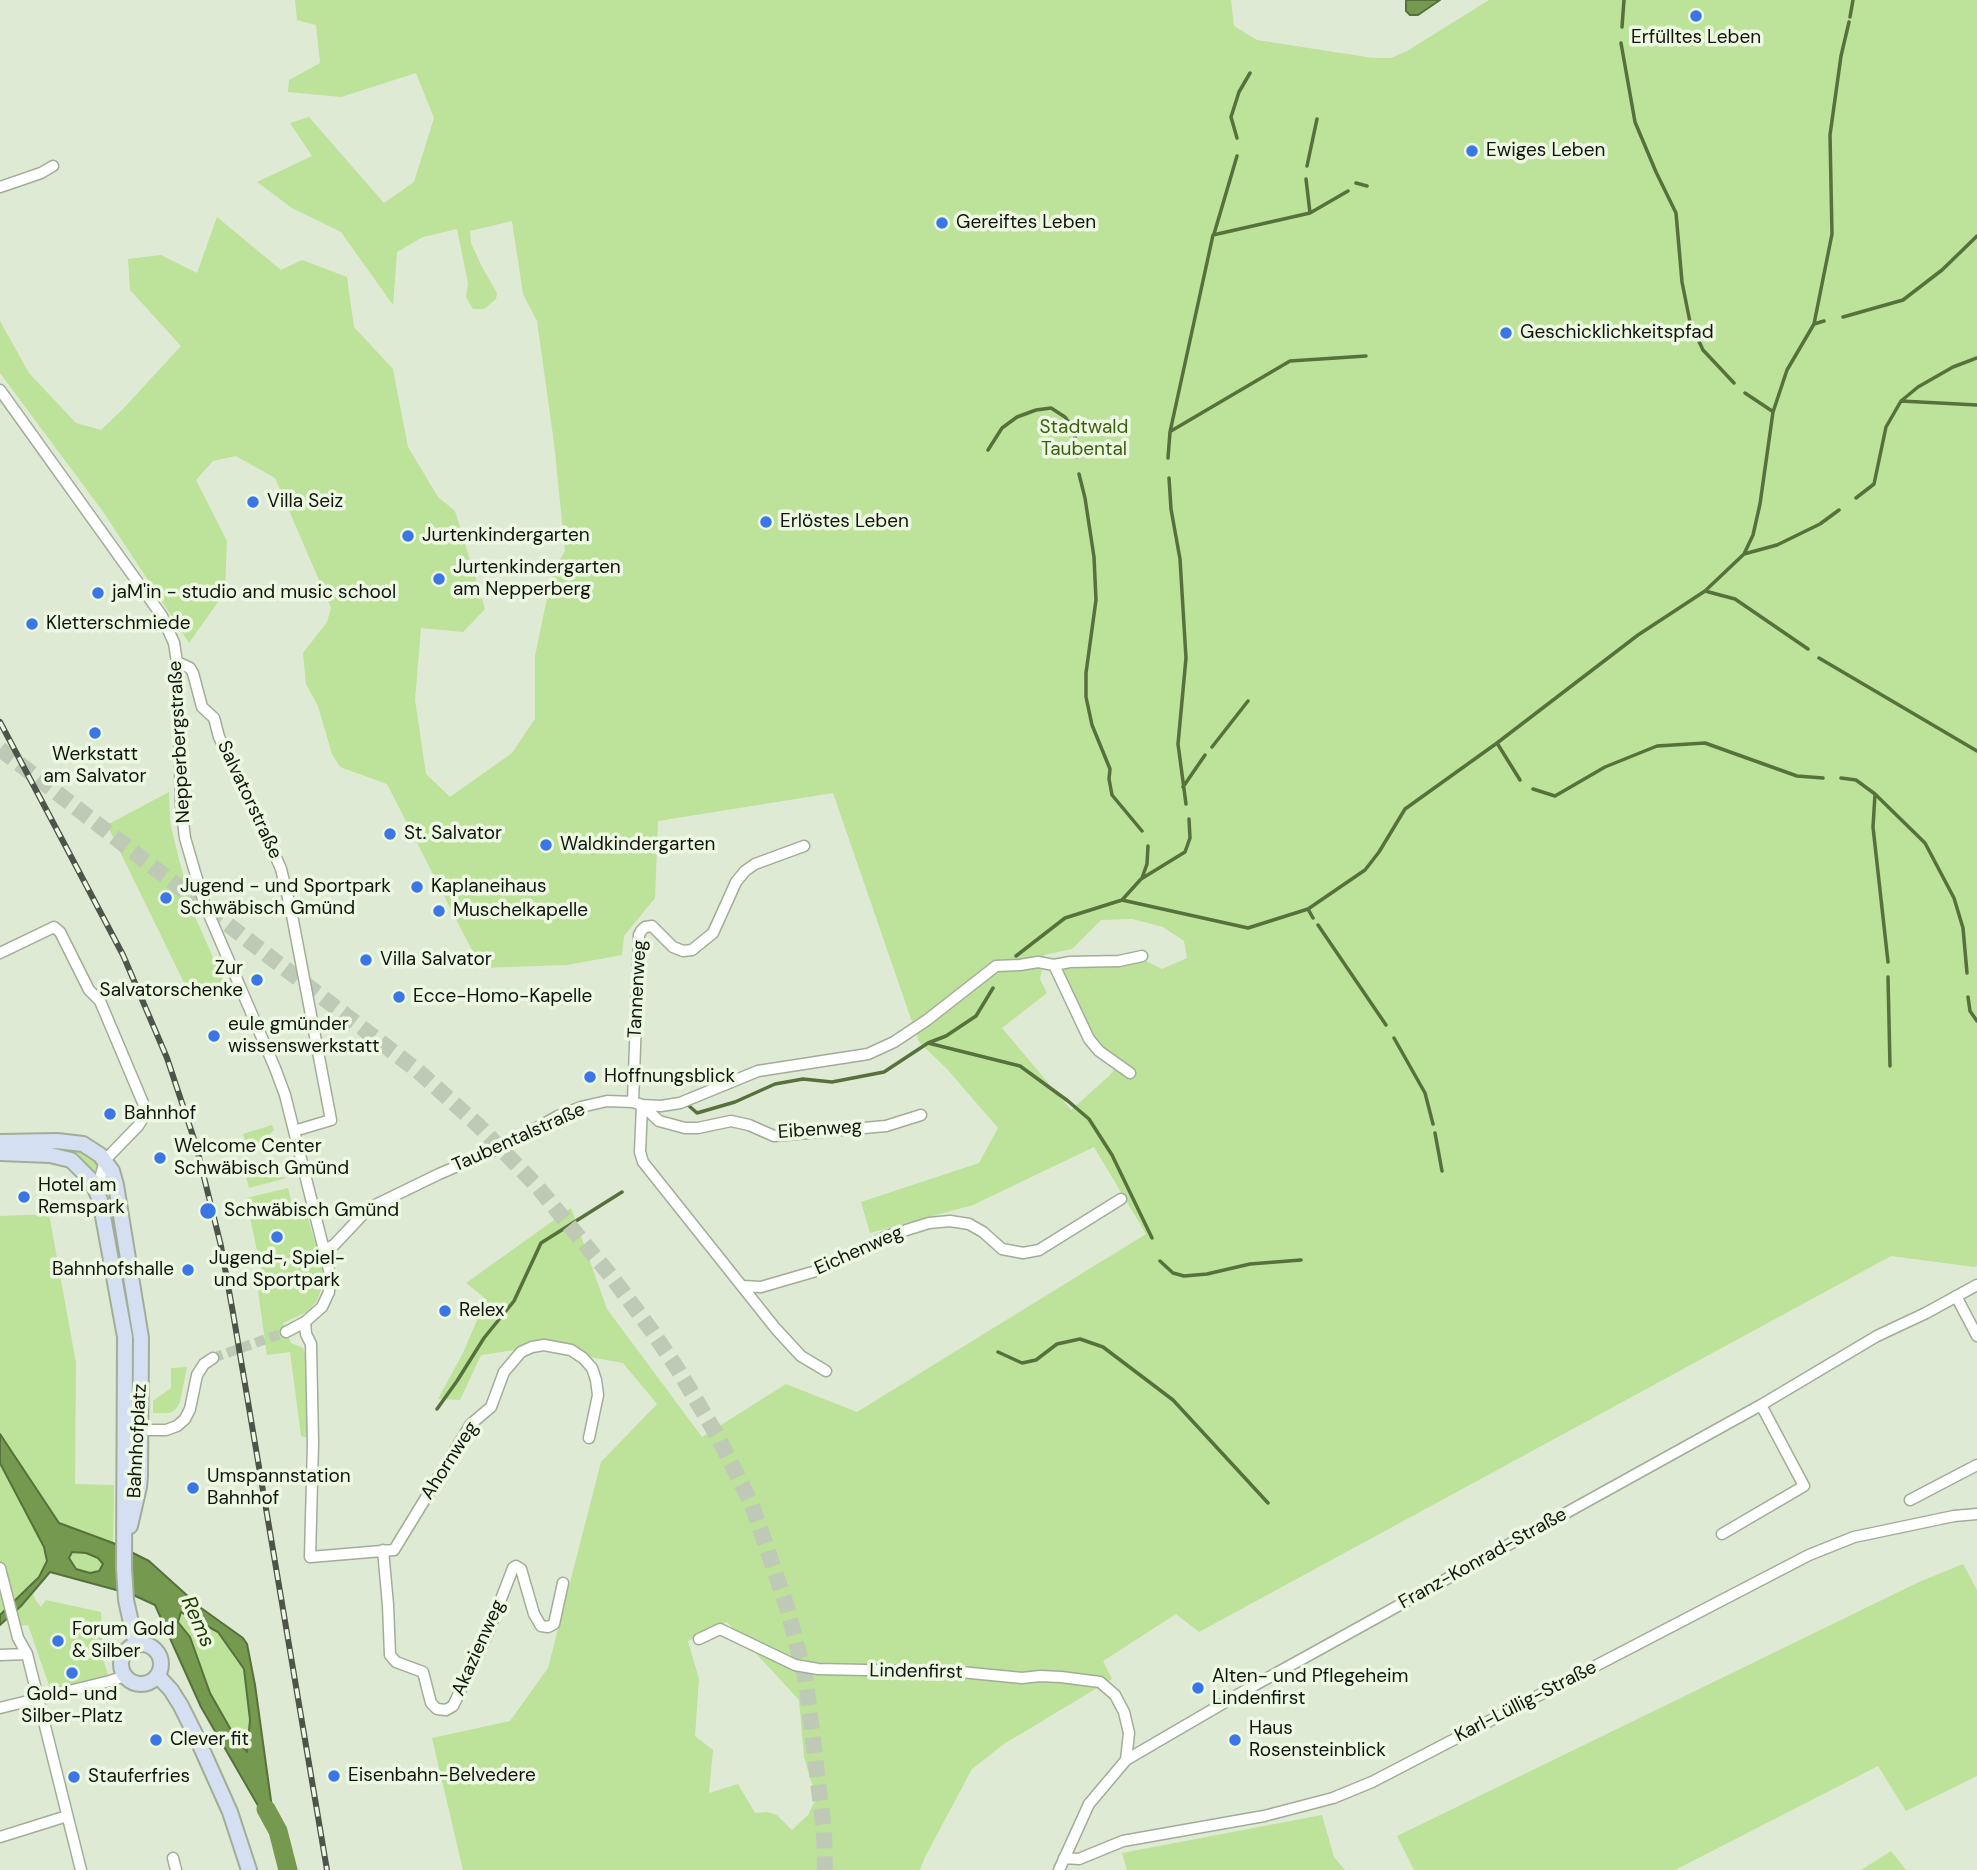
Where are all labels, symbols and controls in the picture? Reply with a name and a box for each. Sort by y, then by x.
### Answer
marker: Erfülltes Leben [1688,8,1704,24]
place label: Erfülltes Leben [1631,27,1761,49]
place label: Ewiges Leben [1486,140,1605,162]
marker: Ewiges Leben [1464,143,1480,159]
place label: Gereiftes Leben [956,212,1096,234]
marker: Gereiftes Leben [934,215,950,231]
place label: Geschicklichkeitspfad [1520,322,1714,344]
marker: Geschicklichkeitspfad [1498,325,1514,341]
park label: Stadtwald Taubental [1040,417,1128,461]
place label: Villa Seiz [267,491,343,513]
marker: Villa Seiz [245,494,261,510]
place label: Erlöstes Leben [780,511,909,533]
marker: Erlöstes Leben [758,514,774,530]
place label: Jurtenkindergarten [422,525,590,547]
marker: Jurtenkindergarten [400,528,416,544]
place label: Jurtenkindergarten am Nepperberg [453,557,621,601]
marker: Jurtenkindergarten am Nepperberg [431,571,447,587]
place label: jaM'in - studio and music school [112,582,396,604]
marker: jaM'in - studio and music school [90,585,106,601]
place label: Kletterschmiede [46,613,191,635]
marker: Kletterschmiede [24,616,40,632]
street label: Nepperbergstraße [164,660,196,824]
marker: Werkstatt am Salvator [87,725,103,741]
street label: Salvatorstraße [212,737,286,863]
place label: Werkstatt am Salvator [44,744,146,788]
place label: St. Salvator [404,823,502,845]
marker: St. Salvator [382,826,398,842]
place label: Waldkindergarten [560,834,715,856]
marker: Waldkindergarten [538,837,554,853]
place label: Jugend - und Sportpark Schwäbisch Gmünd [180,876,391,920]
place label: Kaplaneihaus [431,876,546,898]
marker: Kaplaneihaus [409,879,425,895]
marker: Jugend - und Sportpark Schwäbisch Gmünd [158,890,174,906]
place label: Muschelkapelle [453,900,588,922]
marker: Muschelkapelle [431,903,447,919]
street label: Tannenweg [624,939,652,1039]
place label: Villa Salvator [380,949,492,971]
marker: Villa Salvator [358,952,374,968]
place label: Zur Salvatorschenke [100,958,243,1002]
marker: Zur Salvatorschenke [249,972,265,988]
place label: Ecce-Homo-Kapelle [413,986,592,1008]
marker: Ecce-Homo-Kapelle [391,989,407,1005]
place label: eule gmünder wissenswerkstatt [228,1014,380,1058]
marker: eule gmünder wissenswerkstatt [206,1028,222,1044]
place label: Hoffnungsblick [604,1066,735,1088]
marker: Hoffnungsblick [582,1069,598,1085]
street label: Taubentalstraße [449,1098,589,1178]
place label: Bahnhof [124,1103,196,1125]
marker: Bahnhof [102,1106,118,1122]
street label: Eibenweg [777,1116,863,1144]
place label: Welcome Center Schwäbisch Gmünd [174,1136,349,1180]
marker: Welcome Center Schwäbisch Gmünd [152,1150,168,1166]
place label: Hotel am Remspark [38,1175,125,1219]
marker: Hotel am Remspark [16,1189,32,1205]
place label: Schwäbisch Gmünd [224,1200,399,1222]
marker: Schwäbisch Gmünd [198,1201,218,1221]
street label: Eichenweg [811,1221,907,1281]
marker: Jugend-, Spiel- und Sportpark [269,1229,285,1245]
place label: Jugend-, Spiel- und Sportpark [209,1248,345,1292]
place label: Bahnhofshalle [52,1259,174,1281]
marker: Bahnhofshalle [180,1262,196,1278]
place label: Relex [459,1300,505,1322]
marker: Relex [437,1303,453,1319]
street label: Bahnhofplatz [124,1383,152,1499]
street label: Ahornweg [416,1418,484,1504]
place label: Umspannstation Bahnhof [207,1466,351,1510]
marker: Umspannstation Bahnhof [185,1480,201,1496]
street label: Franz-Konrad-Straße [1395,1503,1571,1615]
water label: Rems [175,1593,219,1651]
street label: Akazienweg [448,1596,510,1700]
place label: Forum Gold & Silber [72,1619,175,1663]
marker: Forum Gold & Silber [50,1633,66,1649]
street label: Karl-Lüllig-Straße [1451,1656,1601,1748]
street label: Lindenfirst [869,1660,963,1684]
marker: Gold- und Silber-Platz [64,1665,80,1681]
place label: Alten- und Pflegeheim Lindenfirst [1212,1666,1408,1710]
marker: Alten- und Pflegeheim Lindenfirst [1190,1680,1206,1696]
place label: Gold- und Silber-Platz [21,1684,123,1728]
place label: Haus Rosensteinblick [1249,1718,1386,1762]
place label: Clever fit [170,1729,249,1751]
marker: Clever fit [148,1732,164,1748]
marker: Haus Rosensteinblick [1227,1732,1243,1748]
place label: Eisenbahn-Belvedere [348,1765,536,1787]
place label: Stauferfries [88,1766,190,1788]
marker: Eisenbahn-Belvedere [326,1768,342,1784]
marker: Stauferfries [66,1769,82,1785]

